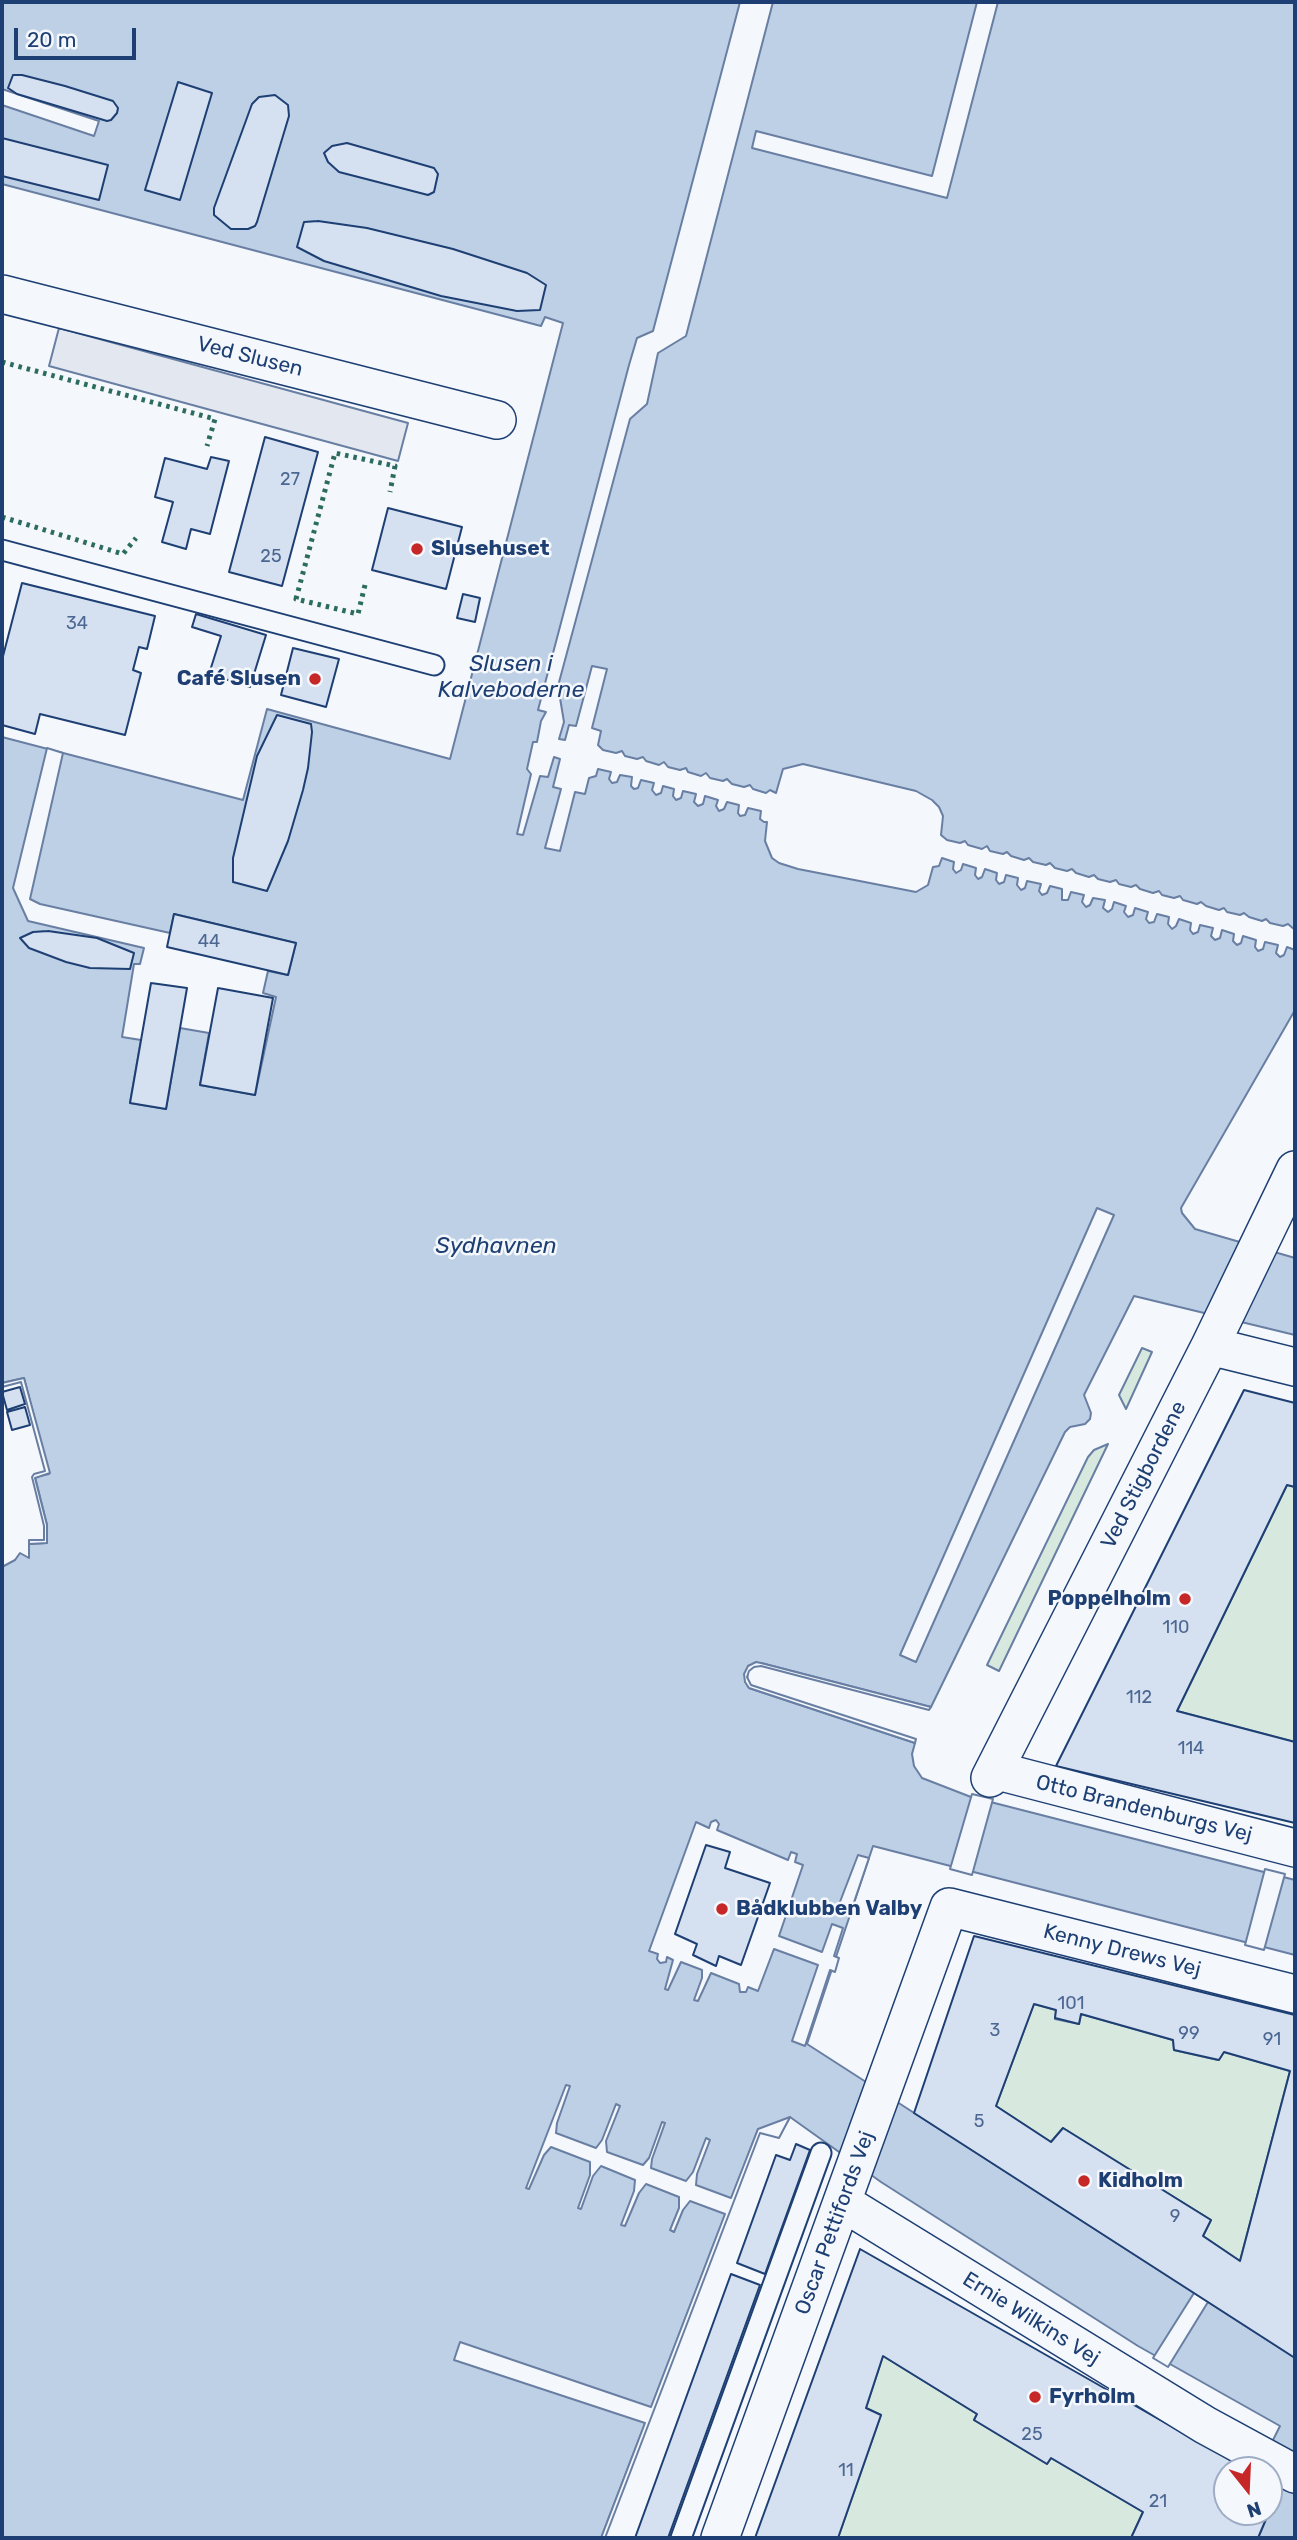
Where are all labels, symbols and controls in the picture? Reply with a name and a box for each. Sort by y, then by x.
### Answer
scale bar [18,14,140,58]
text: 20 m [27,27,76,52]
street label: Ved Slusen [195,332,305,382]
house number: 27 [280,469,300,491]
place label: Slusehuset [431,536,549,562]
marker: Slusehuset [409,541,425,557]
house number: 25 [260,546,282,568]
house number: 34 [66,613,88,635]
water label: Slusen i Kalveboderne [438,650,584,704]
place label: Café Slusen [177,666,301,692]
marker: Café Slusen [307,671,323,687]
house number: 44 [198,931,220,953]
water label: Sydhavnen [435,1232,557,1260]
street label: Ved Stigbordene [1096,1397,1192,1553]
place label: Poppelholm [1047,1586,1171,1612]
marker: Poppelholm [1177,1591,1193,1607]
house number: 110 [1163,1617,1189,1639]
house number: 112 [1126,1687,1152,1709]
house number: 114 [1178,1738,1204,1760]
street label: Otto Brandenburgs Vej [1033,1770,1255,1848]
place label: Bådklubben Valby [736,1896,922,1922]
marker: Bådklubben Valby [714,1901,730,1917]
street label: Kenny Drews Vej [1041,1919,1203,1983]
house number: 101 [1058,1993,1084,2015]
house number: 3 [990,2020,1000,2042]
house number: 99 [1178,2023,1200,2045]
house number: 91 [1263,2029,1281,2051]
house number: 5 [974,2111,984,2133]
street label: Oscar Pettifords Vej [790,2128,880,2318]
place label: Kidholm [1098,2168,1183,2194]
marker: Kidholm [1076,2173,1092,2189]
house number: 9 [1170,2206,1180,2228]
street label: Ernie Wilkins Vej [958,2267,1104,2371]
place label: Fyrholm [1049,2384,1136,2410]
marker: Fyrholm [1027,2389,1043,2405]
house number: 25 [1021,2424,1043,2446]
north arrow [1213,2456,1283,2526]
house number: 11 [838,2460,854,2482]
house number: 21 [1149,2491,1167,2513]
text: N [1244,2496,1264,2523]

